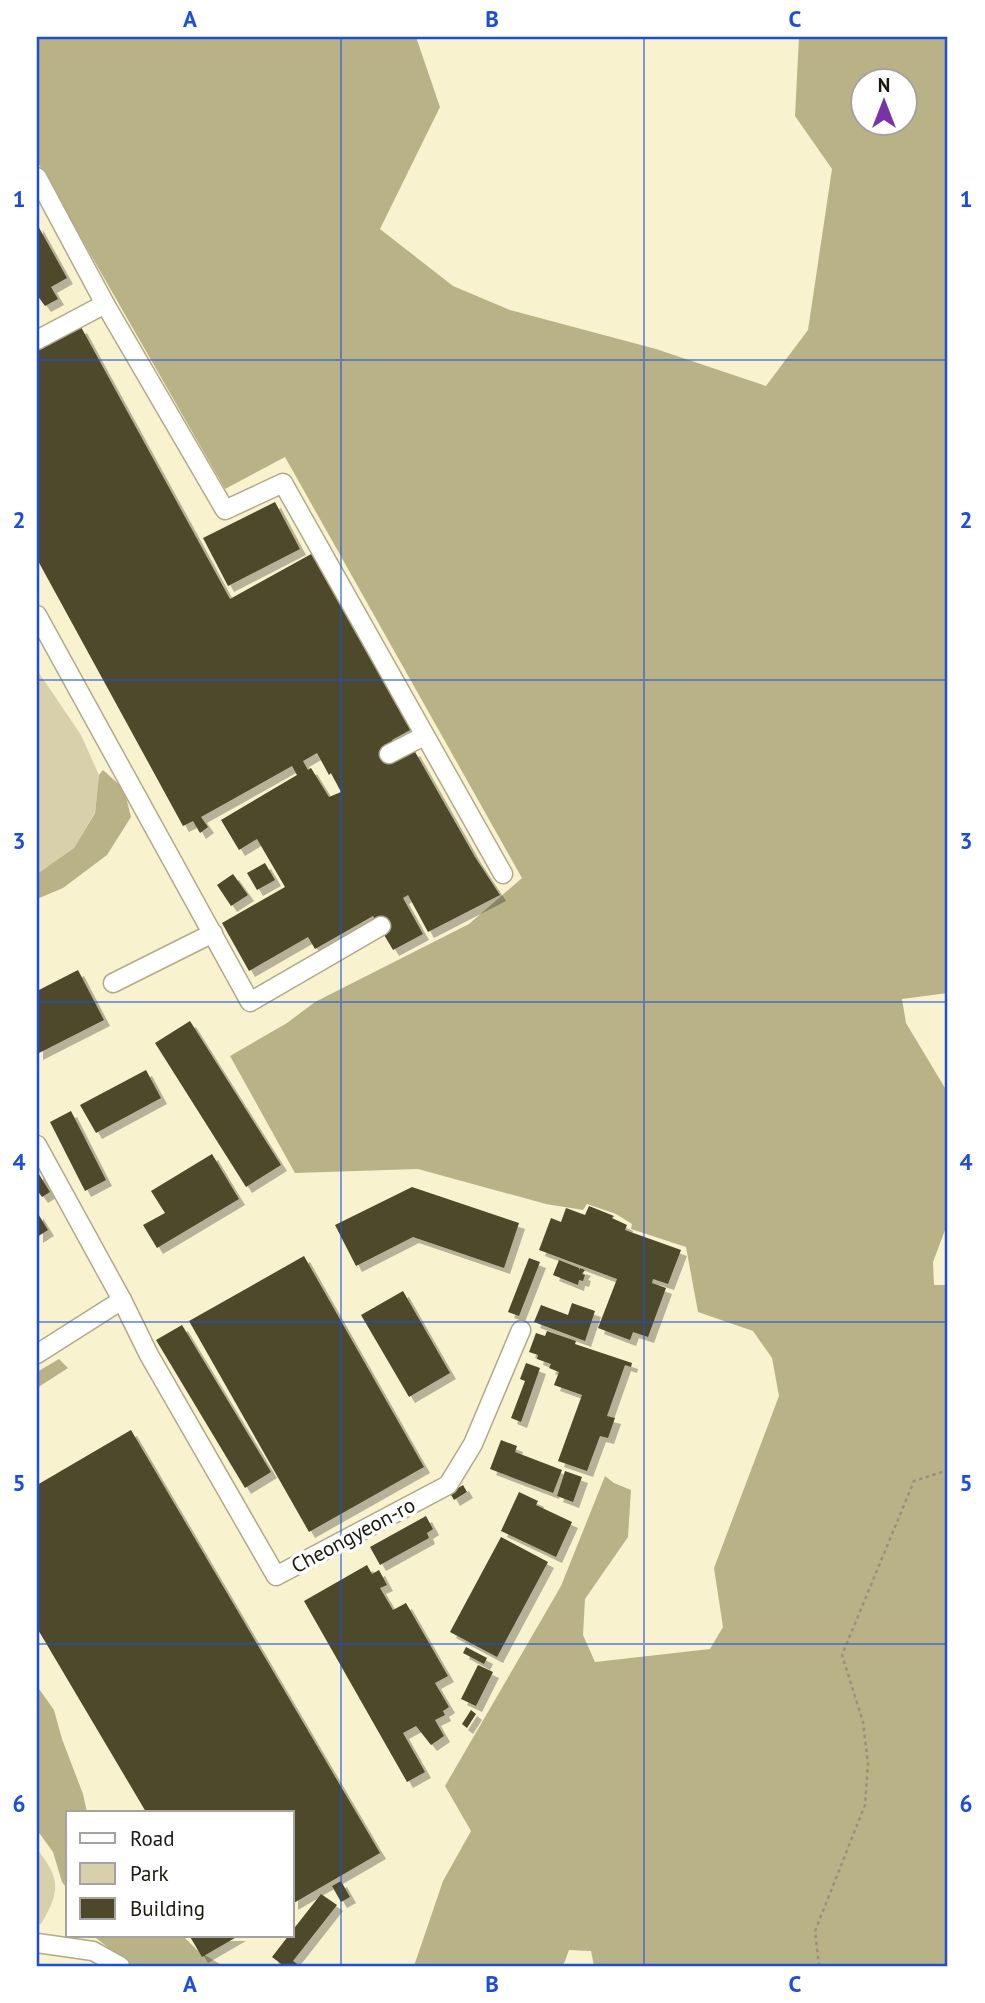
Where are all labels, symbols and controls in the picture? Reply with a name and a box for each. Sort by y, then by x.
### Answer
text: A [183,4,197,33]
text: B [485,4,499,33]
text: C [789,4,802,33]
north arrow [848,66,918,136]
text: N [878,73,890,97]
text: 1 [12,184,26,213]
text: 1 [959,184,973,213]
text: 2 [12,505,26,534]
text: 2 [959,505,973,534]
text: 3 [12,826,26,855]
text: 3 [959,826,973,855]
text: 4 [12,1147,26,1176]
text: 4 [959,1147,973,1176]
text: 5 [12,1468,26,1497]
text: 5 [959,1468,973,1497]
street label: Cheongyeon-ro [286,1491,420,1579]
text: 6 [12,1789,26,1818]
text: 6 [959,1789,973,1818]
legend [66,1811,294,1937]
text: Road [130,1825,174,1852]
text: Park [130,1860,169,1887]
text: Building [130,1895,205,1922]
text: A [183,1969,197,1998]
text: B [485,1969,499,1998]
text: C [789,1969,802,1998]

